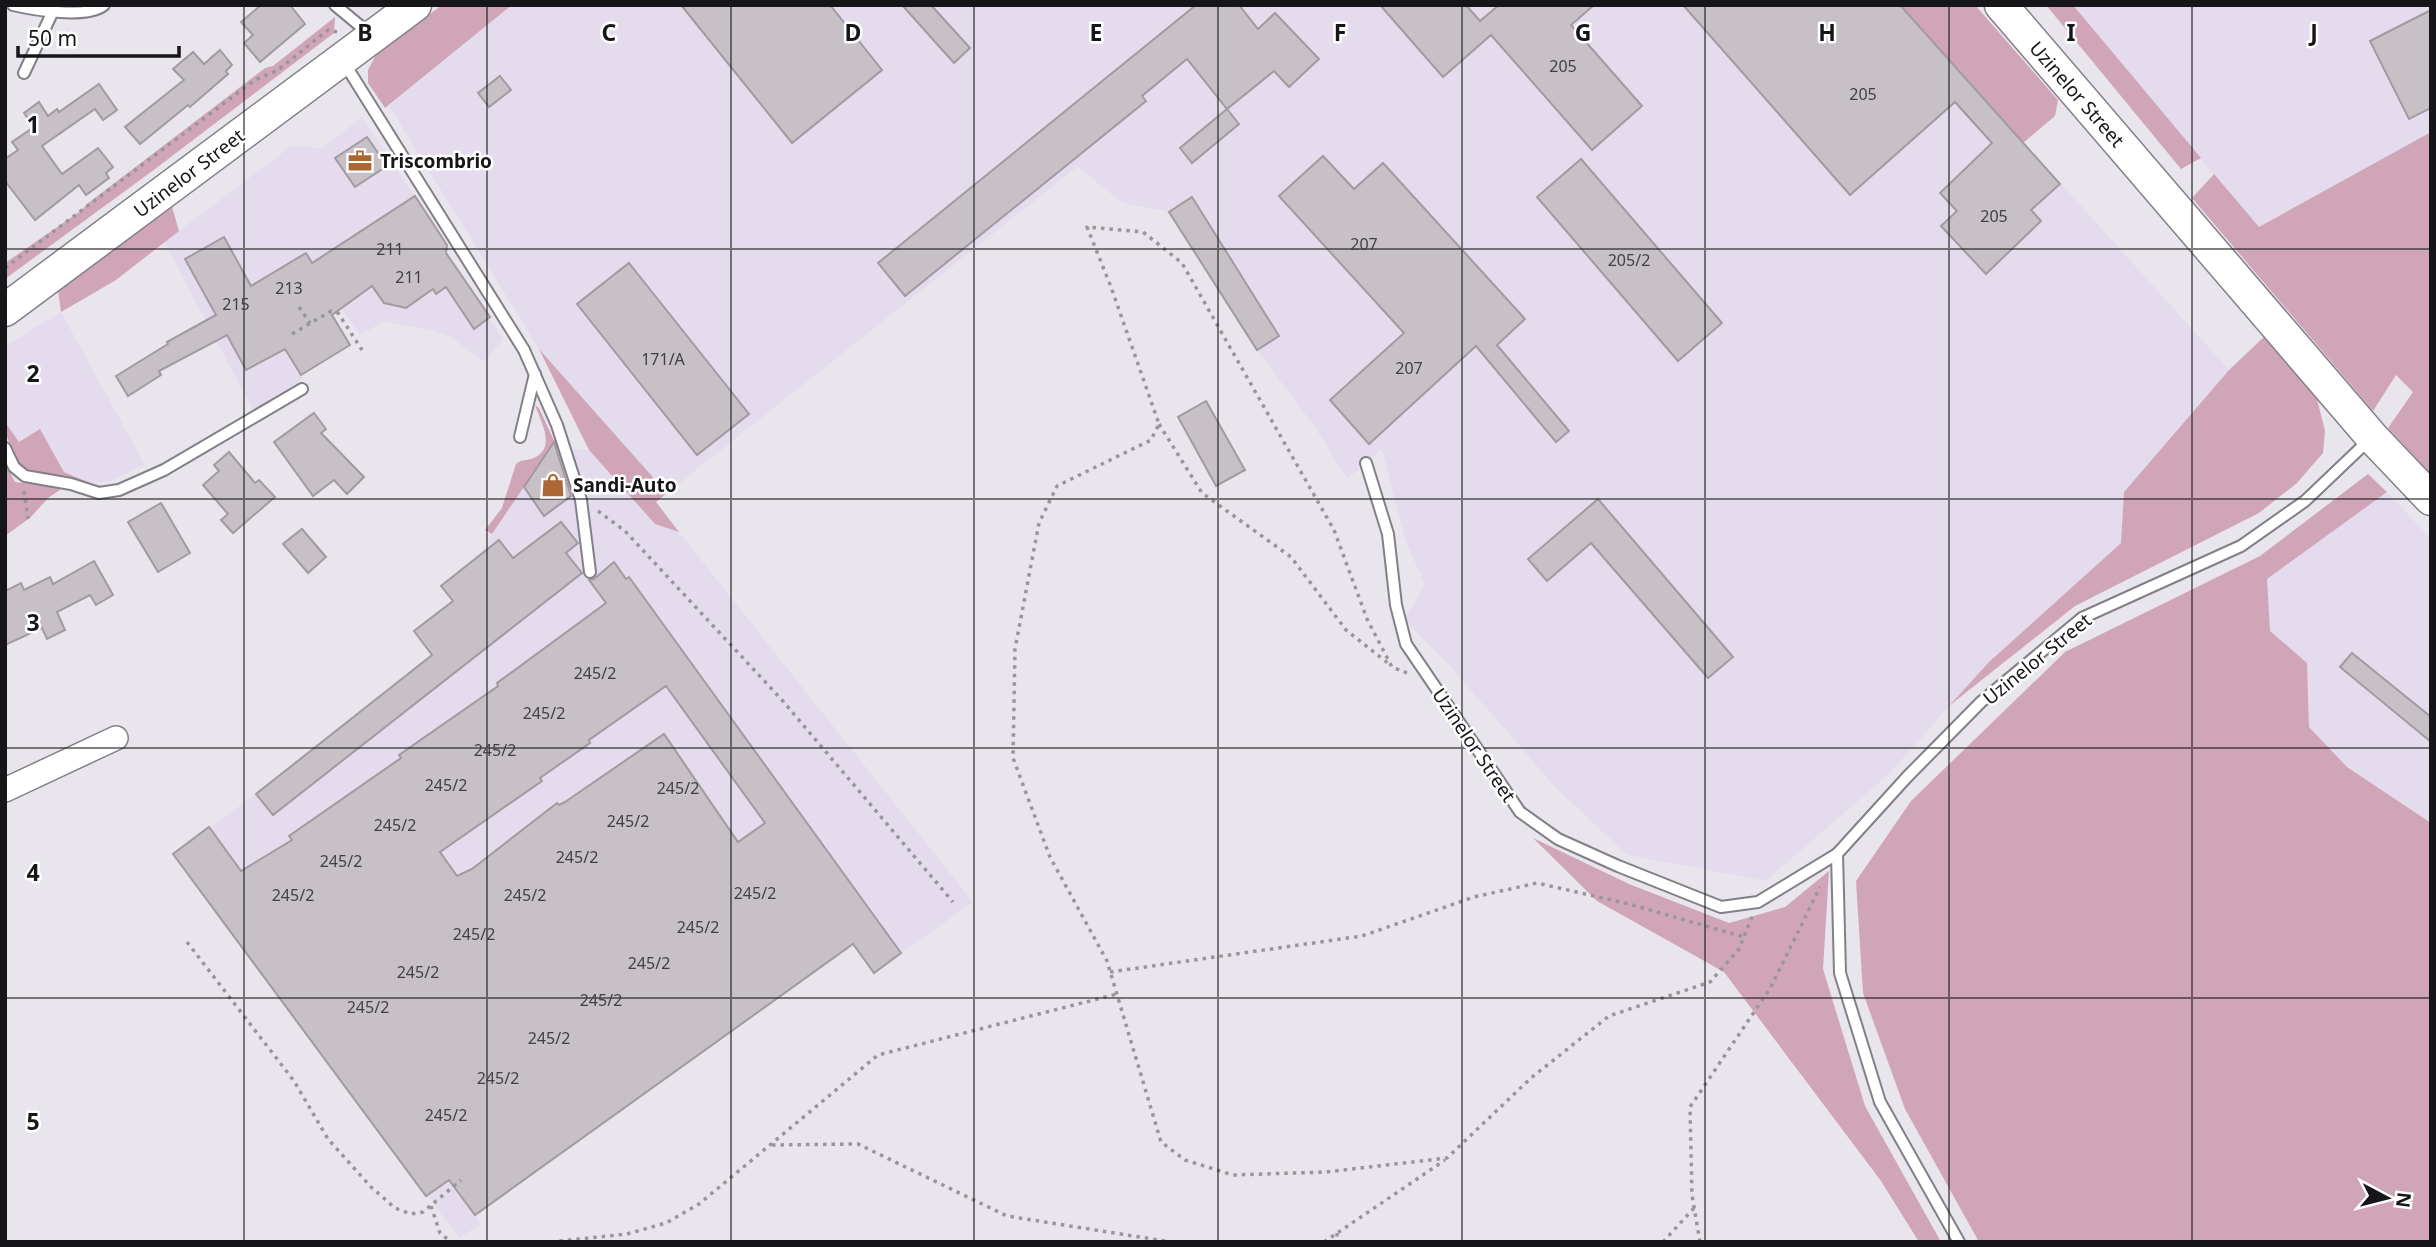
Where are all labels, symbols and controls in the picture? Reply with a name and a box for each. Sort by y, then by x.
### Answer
scale bar [18,14,178,58]
text: B [357,16,373,48]
text: C [602,16,617,48]
text: D [845,16,861,48]
text: E [1090,16,1102,48]
text: F [1334,16,1346,48]
text: G [1575,16,1591,48]
text: H [1818,16,1836,48]
text: I [2067,16,2076,48]
text: J [2308,16,2318,48]
text: 50 m [28,24,77,52]
street label: Uzinelor Street [2024,36,2130,153]
house number: 205 [1549,55,1577,77]
house number: 205 [1849,83,1877,105]
text: 1 [26,108,40,140]
street label: Uzinelor Street [128,123,250,223]
office icon: Triscombrio [346,147,374,175]
place label: Triscombrio [380,148,492,174]
house number: 205 [1980,205,2008,227]
house number: 207 [1350,233,1378,255]
house number: 211 [376,238,404,260]
house number: 205/2 [1608,249,1650,271]
house number: 211 [395,266,423,288]
house number: 213 [275,277,303,299]
house number: 215 [222,293,250,315]
house number: 171/A [641,348,686,370]
text: 2 [26,357,40,389]
house number: 207 [1395,357,1423,379]
shop icon: Sandi-Auto [539,471,567,499]
place label: Sandi-Auto [573,472,677,498]
text: 3 [26,606,40,638]
street label: Uzinelor Street [1977,607,2097,711]
house number: 245/2 [574,662,616,684]
street label: Uzinelor Street [1426,683,1522,807]
house number: 245/2 [523,702,565,724]
house number: 245/2 [474,739,516,761]
house number: 245/2 [425,774,467,796]
house number: 245/2 [657,777,699,799]
house number: 245/2 [607,810,649,832]
house number: 245/2 [374,814,416,836]
house number: 245/2 [556,846,598,868]
house number: 245/2 [320,850,362,872]
text: 4 [26,856,40,888]
house number: 245/2 [734,882,776,904]
house number: 245/2 [272,884,314,906]
house number: 245/2 [504,884,546,906]
house number: 245/2 [677,916,719,938]
house number: 245/2 [453,923,495,945]
house number: 245/2 [628,952,670,974]
house number: 245/2 [397,961,439,983]
house number: 245/2 [580,989,622,1011]
house number: 245/2 [347,996,389,1018]
house number: 245/2 [528,1027,570,1049]
house number: 245/2 [477,1067,519,1089]
house number: 245/2 [425,1104,467,1126]
text: 5 [26,1105,40,1137]
north arrow [2352,1163,2422,1233]
text: N [2390,1191,2418,1209]

